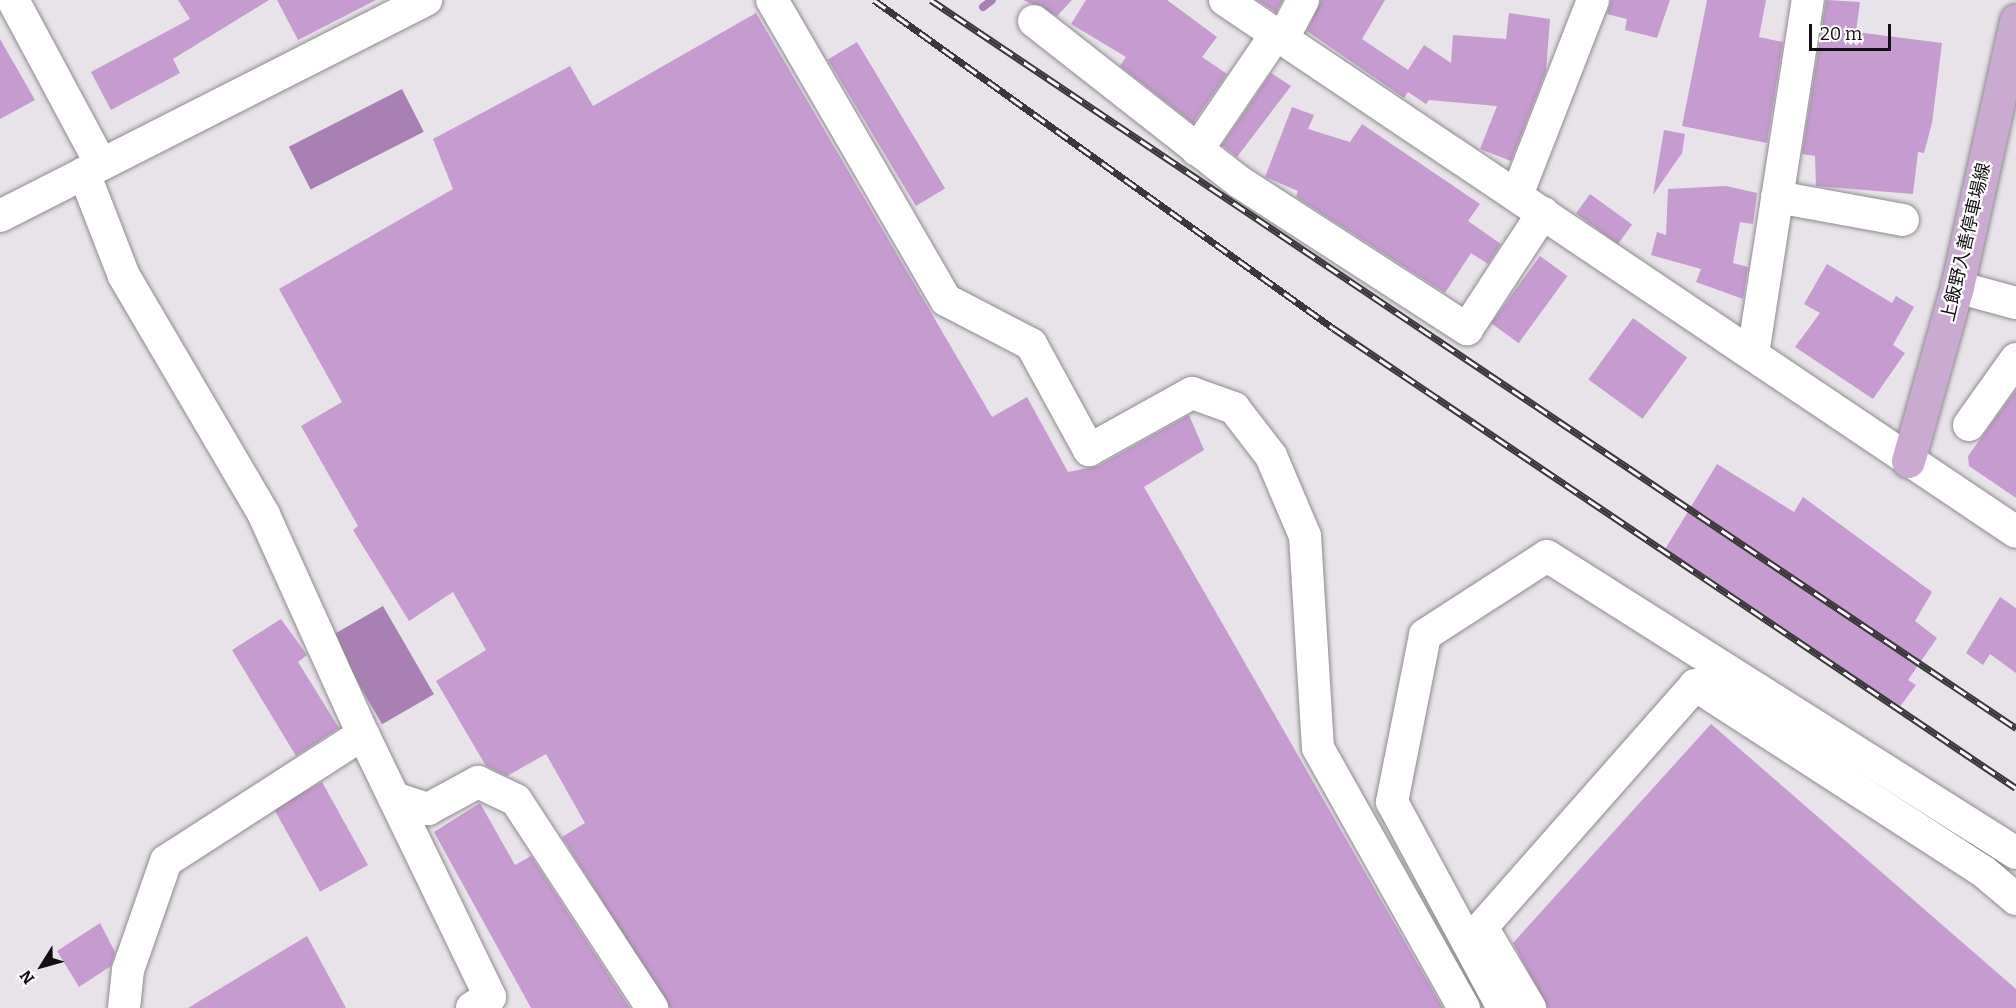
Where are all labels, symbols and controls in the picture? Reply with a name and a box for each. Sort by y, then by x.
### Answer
scale bar [1812,12,1894,50]
text: 20 m [1820,23,1862,45]
street label: 上飯野入善停車場線 [1937,161,1995,323]
north arrow [12,936,72,996]
text: N [16,966,39,988]

